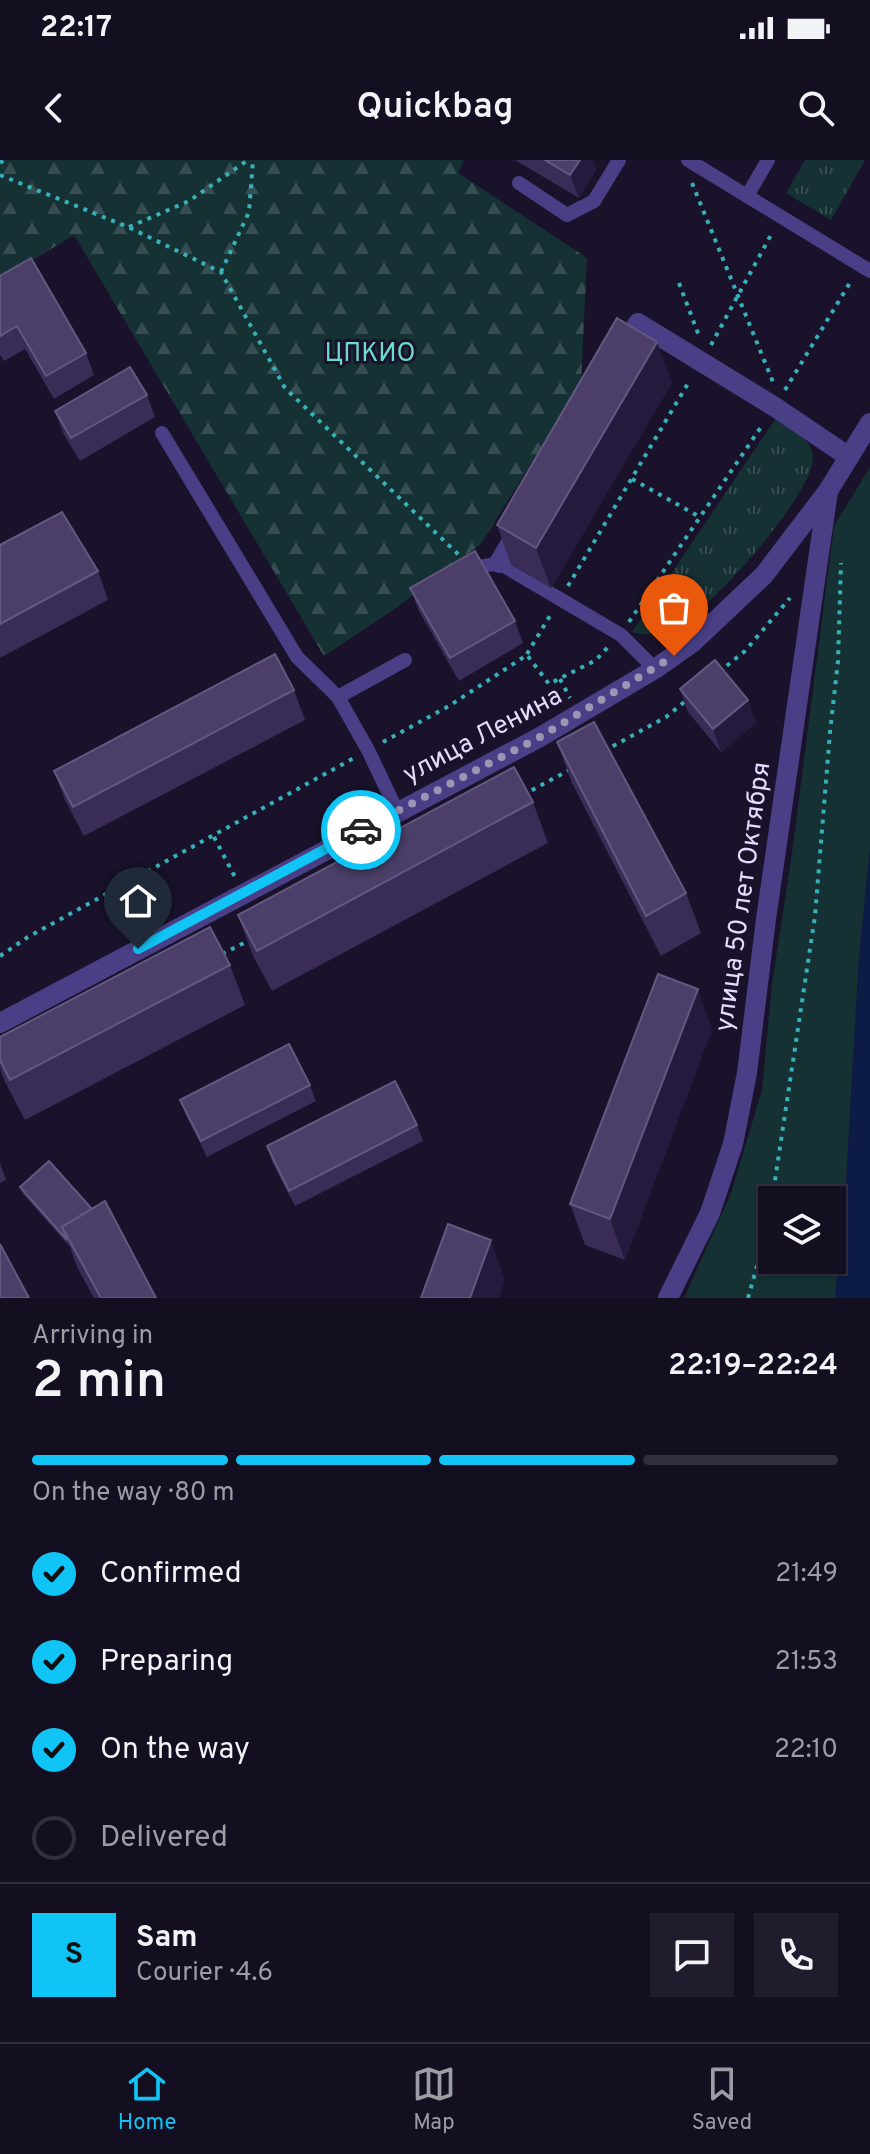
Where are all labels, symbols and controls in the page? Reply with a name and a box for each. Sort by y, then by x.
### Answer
text: 22:17 [40,10,112,47]
text: Quickbag [356,85,514,131]
icon: back [32,86,76,130]
icon: search [794,86,838,130]
park label: ЦПКИО [324,338,416,371]
pin [640,574,708,656]
icon: bag [652,586,696,630]
street label: улица Ленина [398,680,568,792]
street label: улица 50 лет Октября [709,760,779,1034]
courier [321,790,401,870]
icon: car [339,808,383,852]
pin [104,867,172,949]
icon: home [116,879,160,923]
map controls [758,1186,846,1274]
button: layers [758,1186,846,1274]
text: Arriving in [32,1320,153,1353]
text: 22:19–22:24 [668,1348,838,1385]
text: 2 min [32,1350,166,1416]
text: On the way · 80 m [32,1477,235,1510]
icon: check [32,1552,76,1596]
text: Confirmed [100,1556,242,1593]
text: 21:49 [775,1558,838,1591]
icon: check [32,1640,76,1684]
text: Preparing [100,1644,233,1681]
text: 21:53 [775,1646,838,1679]
icon: check [32,1728,76,1772]
text: On the way [100,1732,250,1769]
text: 22:10 [774,1734,838,1767]
text: Delivered [100,1820,228,1857]
button: chat [650,1913,734,1997]
button: phone [754,1913,838,1997]
text: Sam [136,1920,198,1957]
text: S [65,1937,83,1974]
text: Courier · 4.6 [136,1957,273,1990]
tab: Home [118,2062,176,2137]
tab: Map [412,2062,456,2137]
tab: Saved [692,2062,752,2137]

